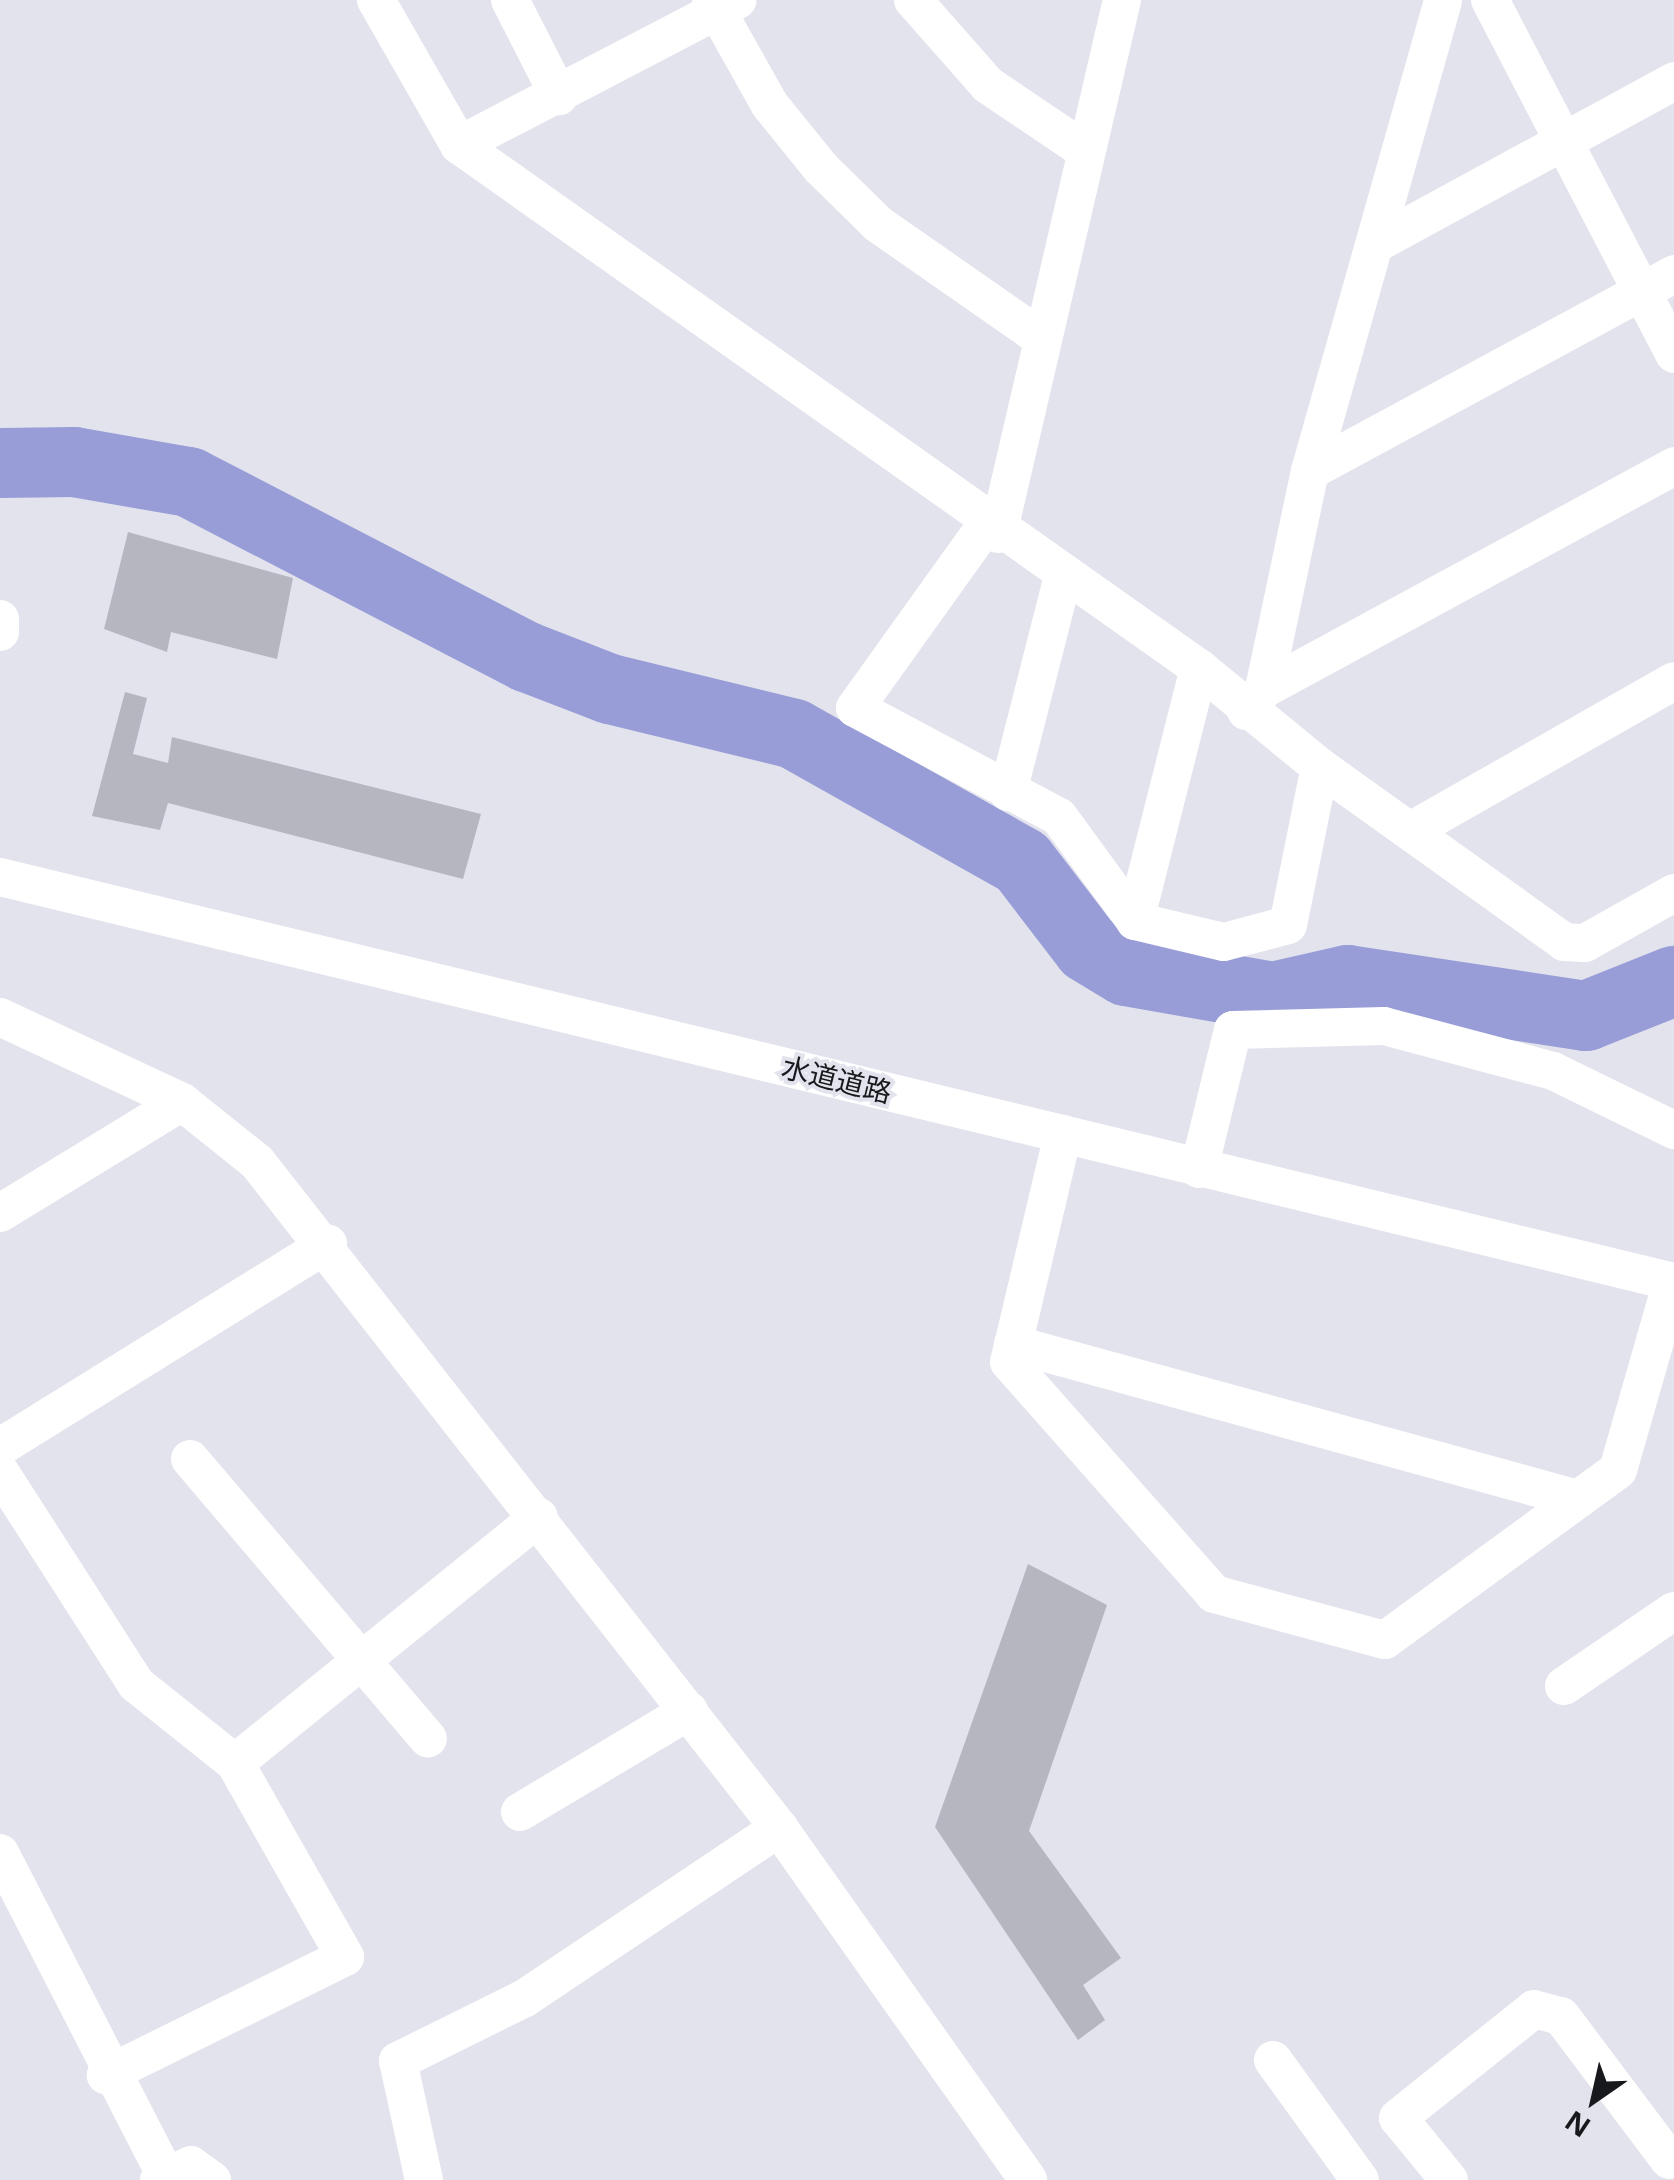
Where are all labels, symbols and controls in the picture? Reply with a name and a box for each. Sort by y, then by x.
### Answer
street label: 水道道路 [779,1049,895,1109]
north arrow [1544,2050,1644,2150]
text: N [1557,2103,1597,2147]

